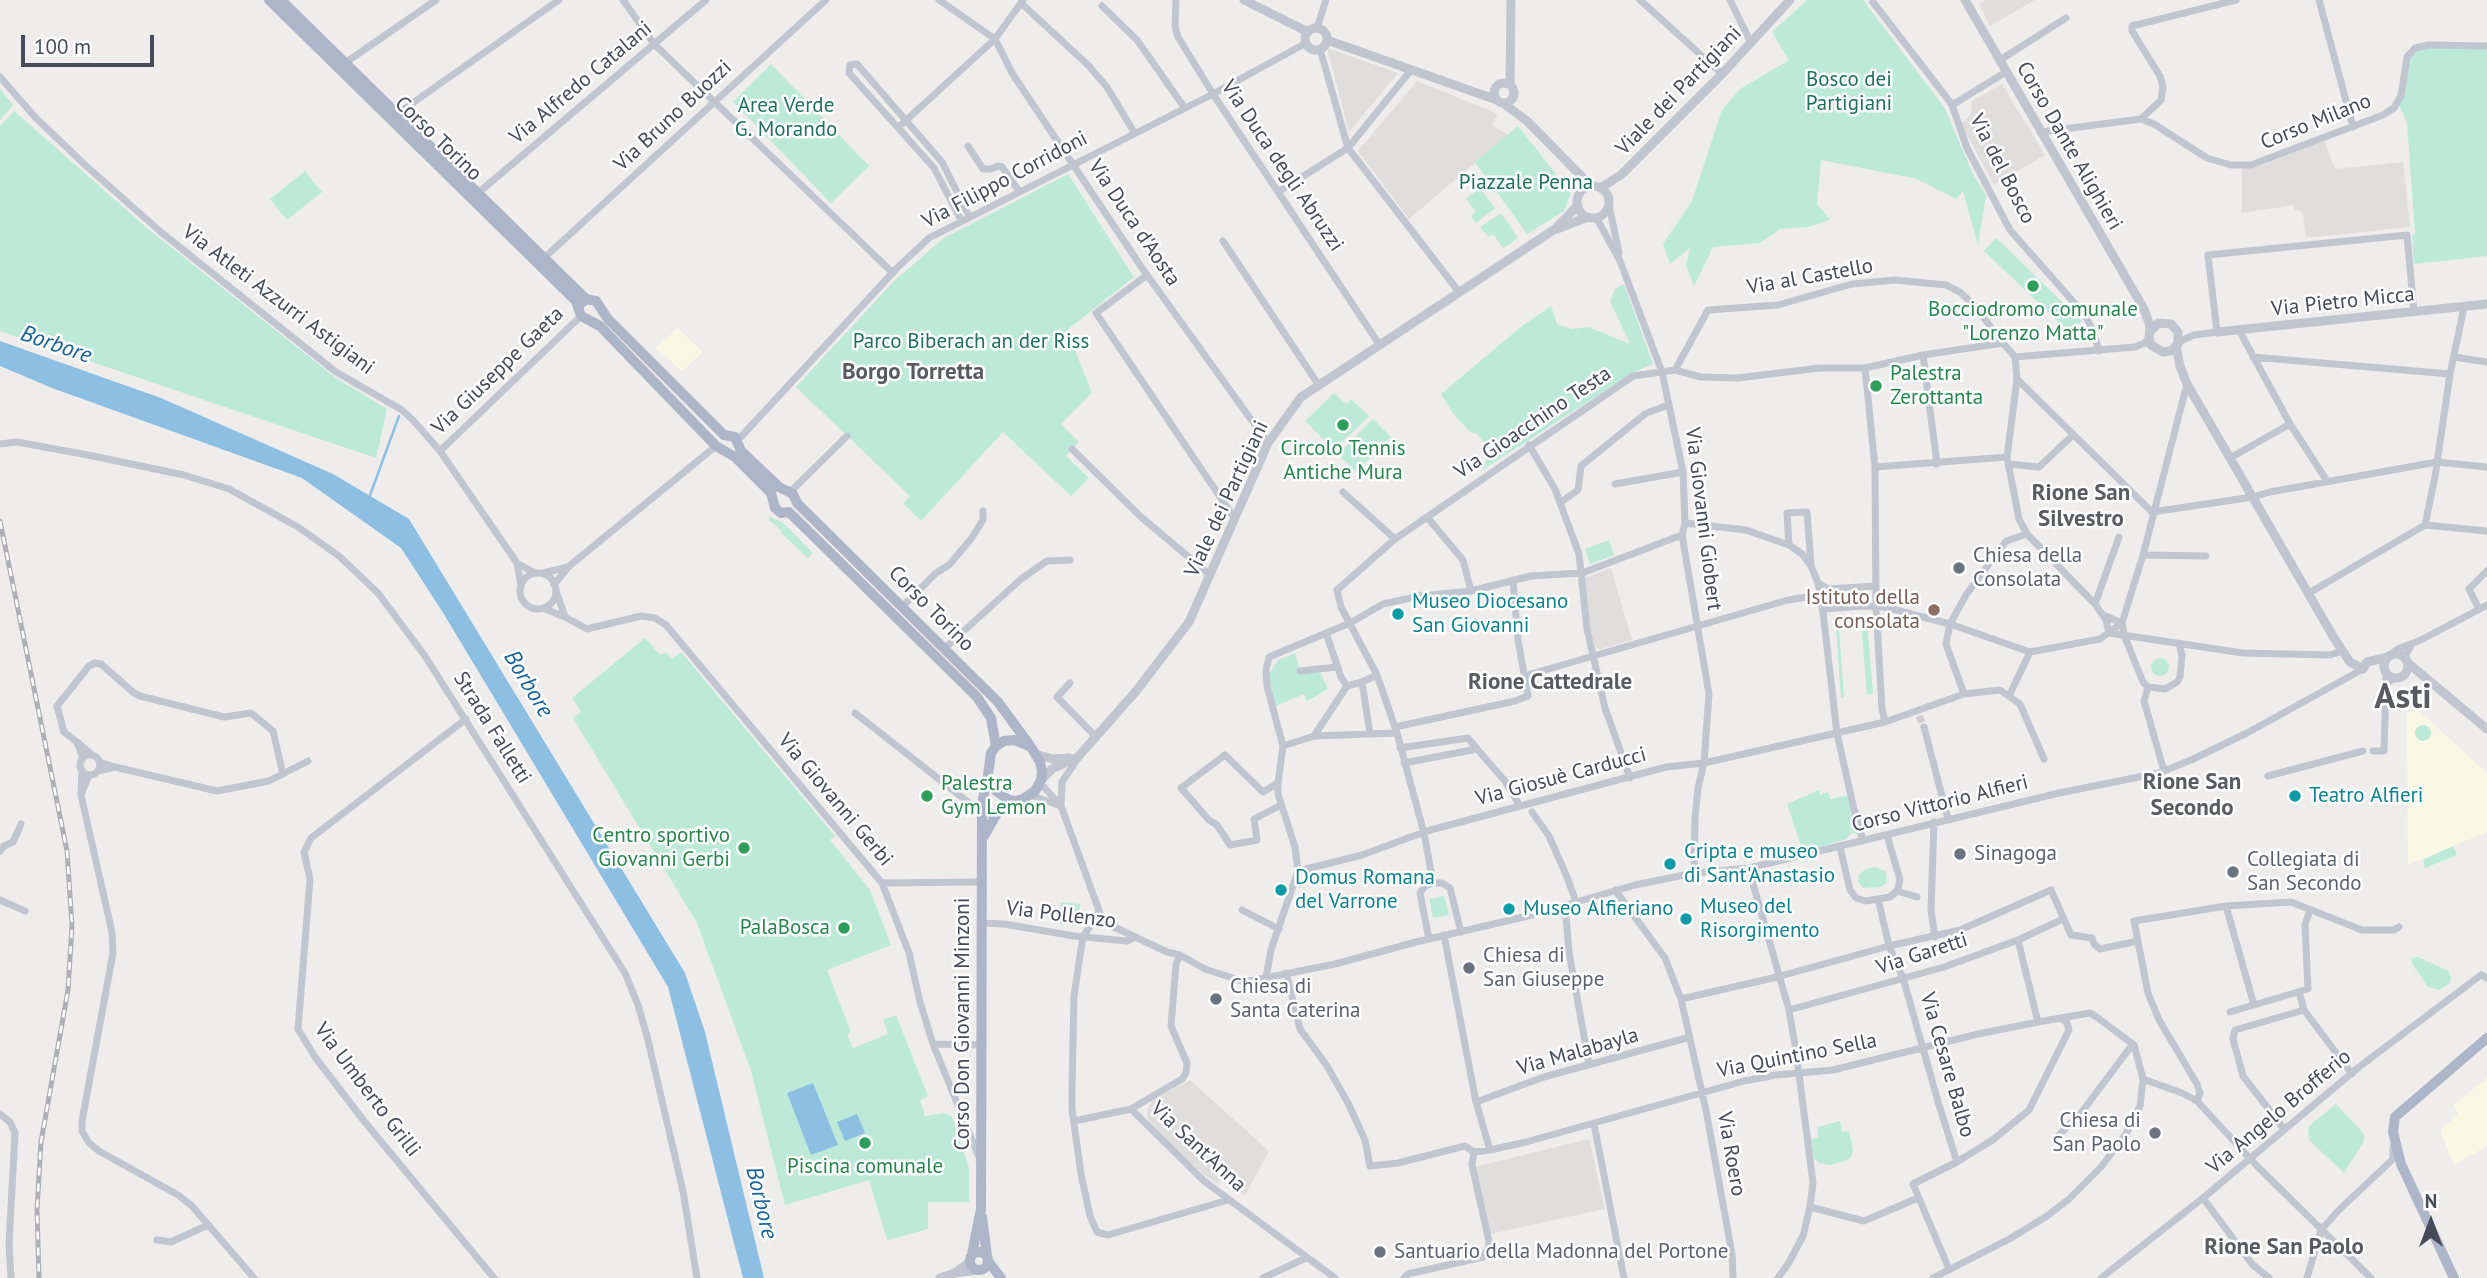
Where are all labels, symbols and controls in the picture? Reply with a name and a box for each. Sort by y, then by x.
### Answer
street label: Via Alfredo Catalani [505,16,657,150]
scale bar [24,21,158,65]
street label: Viale dei Partigiani [1611,21,1747,161]
text: 100 m [34,33,91,60]
street label: Via Bruno Buozzi [609,55,737,177]
street label: Corso Dante Alighieri [2011,57,2127,235]
park label: Bosco dei Partigiani [1806,67,1892,117]
street label: Via Duca degli Abruzzi [1215,76,1349,256]
street label: Corso Milano [2257,88,2375,156]
street label: Corso Torino [389,91,487,187]
park label: Area Verde G. Morando [735,93,837,143]
street label: Via del Bosco [1964,110,2040,228]
street label: Via Filippo Corridoni [918,126,1092,234]
street label: Via Duca d'Aosta [1082,155,1186,291]
park label: Piazzale Penna [1459,170,1593,196]
street label: Via Atleti Azzurri Astigiani [177,220,379,380]
street label: Via al Castello [1745,254,1875,300]
marker: Bocciodromo comunale "Lorenzo Matta" [2025,278,2041,294]
street label: Via Pietro Micca [2270,282,2416,322]
place label: Bocciodromo comunale "Lorenzo Matta" [1928,297,2138,347]
street label: Via Giuseppe Gaeta [427,302,569,440]
water label: Borbore [17,320,95,370]
park label: Parco Biberach an der Riss [853,329,1089,355]
district label: Borgo Torretta [842,358,984,386]
street label: Via Gioacchino Testa [1450,361,1616,485]
place label: Palestra Zerottanta [1890,361,1983,411]
marker: Palestra Zerottanta [1868,378,1884,394]
street label: Viale dei Partigiani [1180,417,1274,581]
marker: Circolo Tennis Antiche Mura [1335,417,1351,433]
street label: Via Giovanni Giobert [1679,426,1727,612]
place label: Circolo Tennis Antiche Mura [1280,436,1406,486]
district label: Rione San Silvestro [2032,479,2130,533]
place label: Chiesa della Consolata [1973,543,2082,593]
marker: Chiesa della Consolata [1951,560,1967,576]
street label: Corso Torino [883,561,979,657]
place label: Istituto della consolata [1805,585,1920,635]
place label: Museo Diocesano San Giovanni [1412,589,1568,639]
marker: Istituto della consolata [1926,602,1942,618]
marker: Museo Diocesano San Giovanni [1390,606,1406,622]
water label: Borbore [497,645,559,723]
street label: Strada Falletti [448,667,536,789]
district label: Rione Cattedrale [1468,668,1632,696]
district label: Asti [2374,677,2432,719]
street label: Via Giovanni Gerbi [772,729,898,871]
street label: Via Giosuè Carducci [1473,742,1649,812]
district label: Rione San Secondo [2143,768,2241,822]
street label: Corso Vittorio Alfieri [1849,770,2031,838]
place label: Palestra Gym Lemon [941,771,1046,821]
place label: Teatro Alfieri [2309,783,2423,809]
marker: Palestra Gym Lemon [919,788,935,804]
marker: Teatro Alfieri [2287,788,2303,804]
place label: Centro sportivo Giovanni Gerbi [592,823,730,873]
place label: Cripta e museo di Sant'Anastasio [1684,839,1835,889]
marker: Centro sportivo Giovanni Gerbi [736,840,752,856]
place label: Sinagoga [1974,841,2057,867]
marker: Sinagoga [1952,846,1968,862]
place label: Collegiata di San Secondo [2247,847,2362,897]
marker: Cripta e museo di Sant'Anastasio [1662,856,1678,872]
marker: Collegiata di San Secondo [2225,864,2241,880]
place label: Domus Romana del Varrone [1295,865,1435,915]
marker: Domus Romana del Varrone [1273,882,1289,898]
place label: Museo del Risorgimento [1700,894,1820,944]
street label: Via Pollenzo [1005,896,1117,934]
place label: Museo Alfieriano [1523,896,1673,922]
street label: Corso Don Giovanni Minzoni [950,898,976,1150]
marker: Museo Alfieriano [1501,901,1517,917]
marker: Museo del Risorgimento [1678,911,1694,927]
place label: PalaBosca [740,915,830,941]
marker: PalaBosca [836,920,852,936]
street label: Via Garetti [1873,927,1971,981]
place label: Chiesa di San Giuseppe [1483,943,1604,993]
marker: Chiesa di San Giuseppe [1461,960,1477,976]
place label: Chiesa di Santa Caterina [1230,974,1360,1024]
street label: Via Cesare Balbo [1914,990,1980,1140]
marker: Chiesa di Santa Caterina [1208,991,1224,1007]
street label: Via Umberto Grilli [308,1018,426,1162]
street label: Via Malabayla [1514,1023,1642,1081]
street label: Via Quintino Sella [1715,1028,1879,1084]
street label: Via Angelo Brofferio [2202,1044,2356,1180]
street label: Via Sant'Anna [1145,1096,1251,1198]
place label: Chiesa di San Paolo [2052,1108,2141,1158]
street label: Via Roero [1711,1110,1751,1198]
marker: Chiesa di San Paolo [2147,1125,2163,1141]
marker: Piscina comunale [857,1135,873,1151]
place label: Piscina comunale [787,1154,943,1180]
water label: Borbore [739,1164,783,1242]
north arrow [2396,1187,2466,1257]
text: N [2425,1189,2437,1213]
district label: Rione San Paolo [2204,1233,2364,1261]
place label: Santuario della Madonna del Portone [1394,1239,1728,1265]
marker: Santuario della Madonna del Portone [1372,1244,1388,1260]

